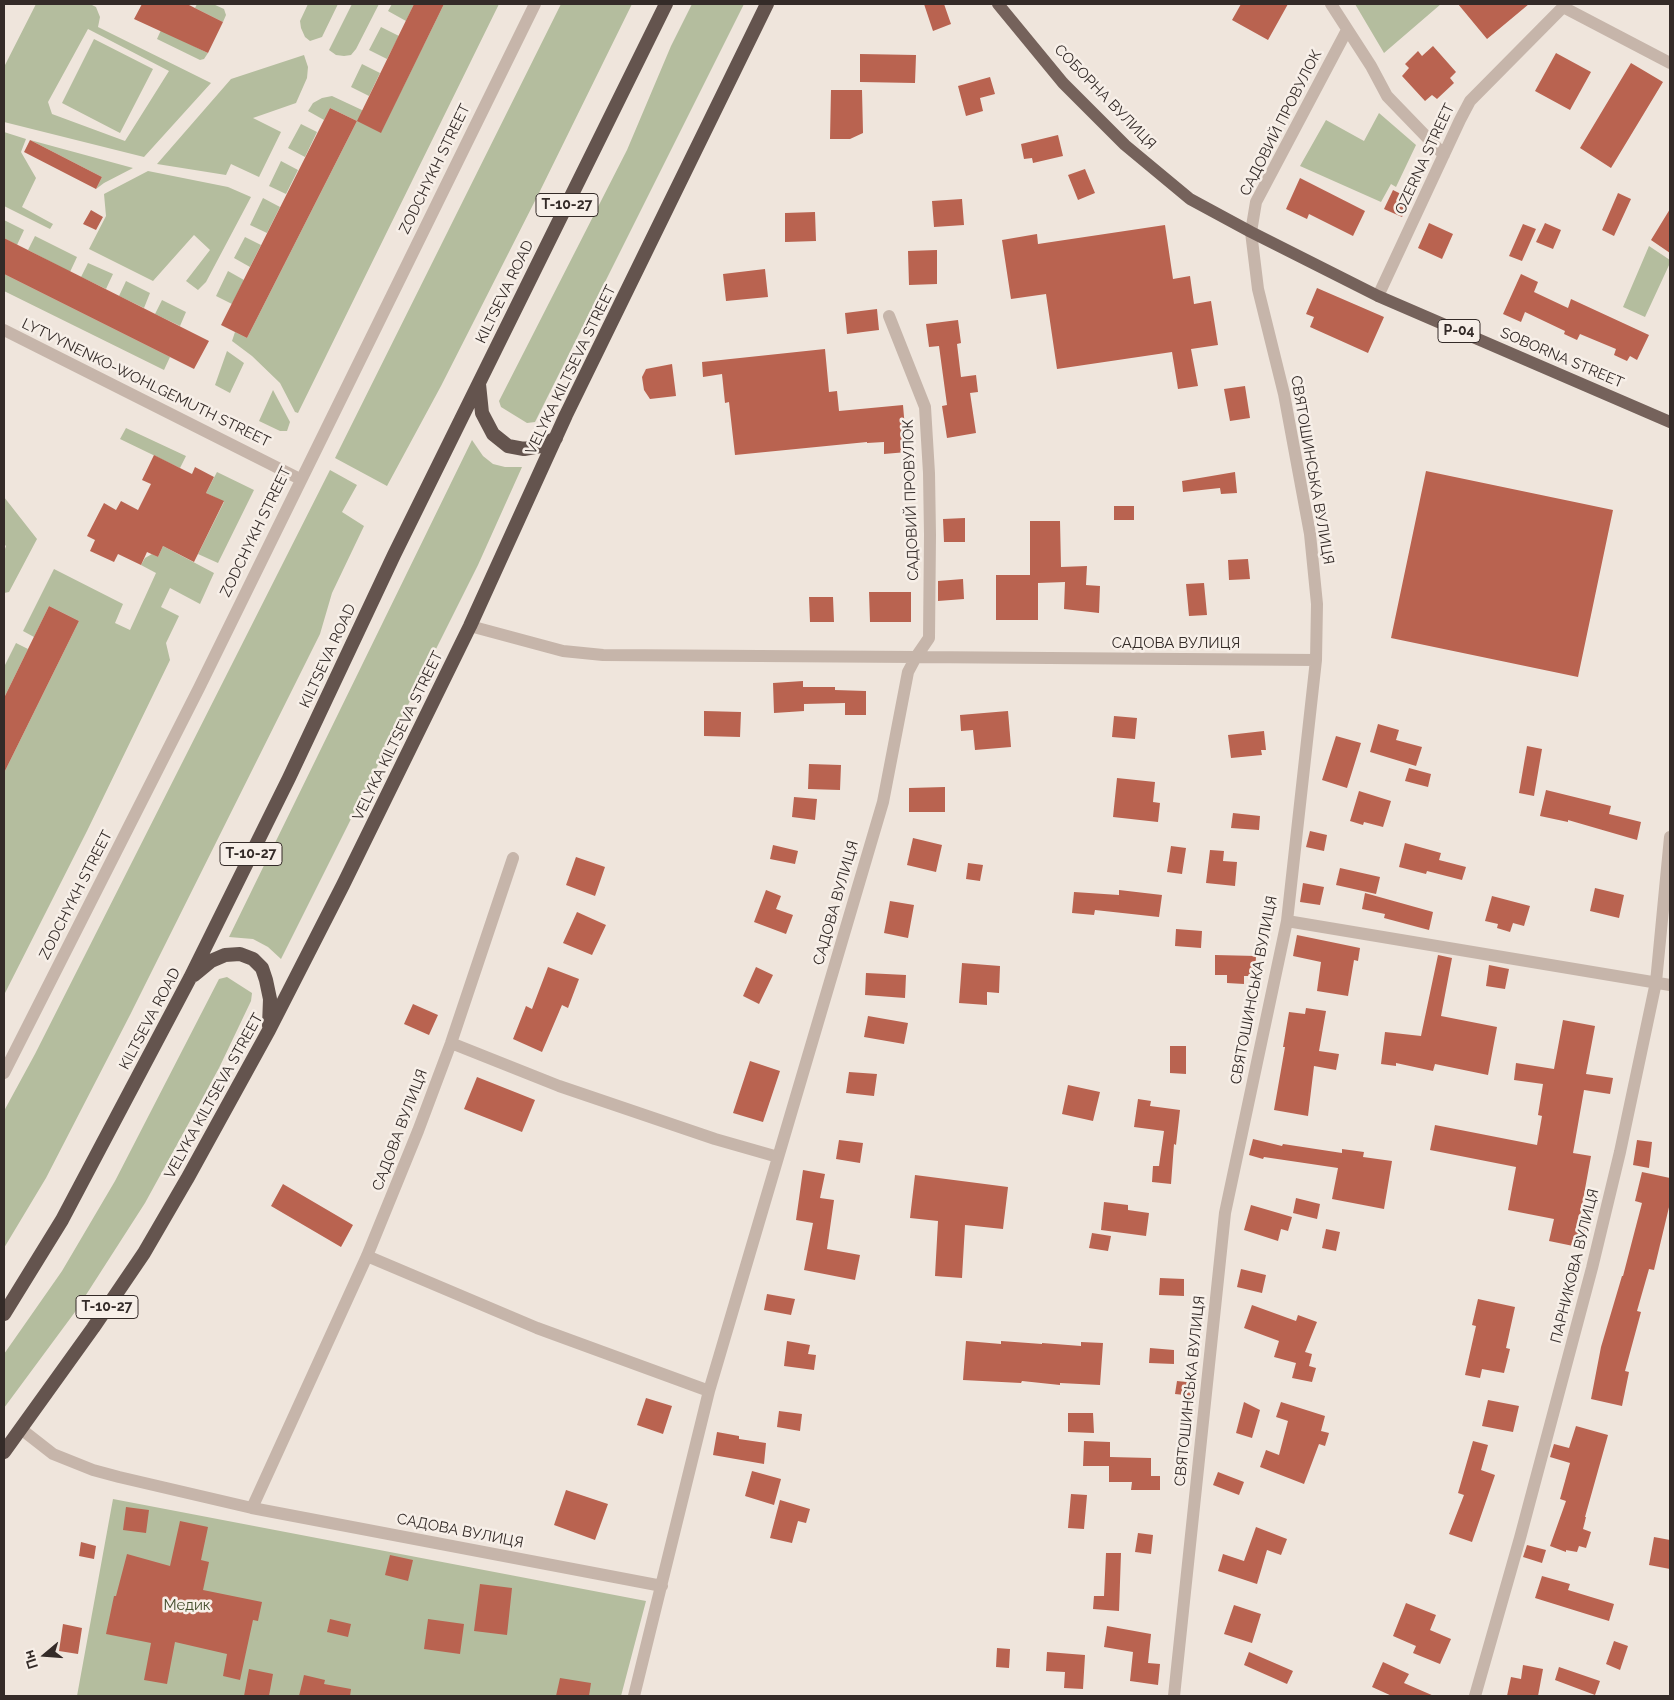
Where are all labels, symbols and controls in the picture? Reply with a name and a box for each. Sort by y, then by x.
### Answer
street label: СОБОРНА ВУЛИЦЯ [1050,41,1160,153]
street label: САДОВИЙ ПРОВУЛОК [1236,47,1326,199]
street label: ZODCHYKH STREET [396,101,474,237]
street label: OZERNA STREET [1391,101,1459,217]
road number: Т-10-27 [536,194,598,216]
street label: KILTSEVA ROAD [472,237,538,347]
street label: VELYKA KILTSEVA STREET [522,282,620,458]
street label: LYTVYNENKO-WOHLGEMUTH STREET [19,315,273,451]
road number: Р-04 [1438,320,1480,342]
street label: SOBORNA STREET [1498,324,1626,392]
street label: СВЯТОШИНСЬКА ВУЛИЦЯ [1287,374,1337,566]
street label: САДОВИЙ ПРОВУЛОК [899,419,923,581]
street label: ZODCHYKH STREET [217,464,295,600]
street label: KILTSEVA ROAD [296,601,360,711]
street label: САДОВА ВУЛИЦЯ [1112,634,1240,652]
street label: VELYKA KILTSEVA STREET [349,648,447,824]
street label: ZODCHYKH STREET [36,828,116,962]
street label: САДОВА ВУЛИЦЯ [810,839,862,967]
road number: Т-10-27 [220,842,282,866]
street label: СВЯТОШИНСЬКА ВУЛИЦЯ [1227,894,1281,1086]
street label: KILTSEVA ROAD [116,965,184,1073]
street label: VELYKA KILTSEVA STREET [161,1010,267,1182]
street label: САДОВА ВУЛИЦЯ [369,1067,431,1193]
street label: ПАРНИКОВА ВУЛИЦЯ [1547,1187,1603,1345]
road number: Т-10-27 [76,1295,138,1318]
street label: СВЯТОШИНСЬКА ВУЛИЦЯ [1171,1295,1209,1487]
street label: САДОВА ВУЛИЦЯ [395,1510,525,1552]
park label: Медик [163,1596,211,1614]
north arrow [20,1630,70,1680]
text: Пн [20,1648,41,1671]

